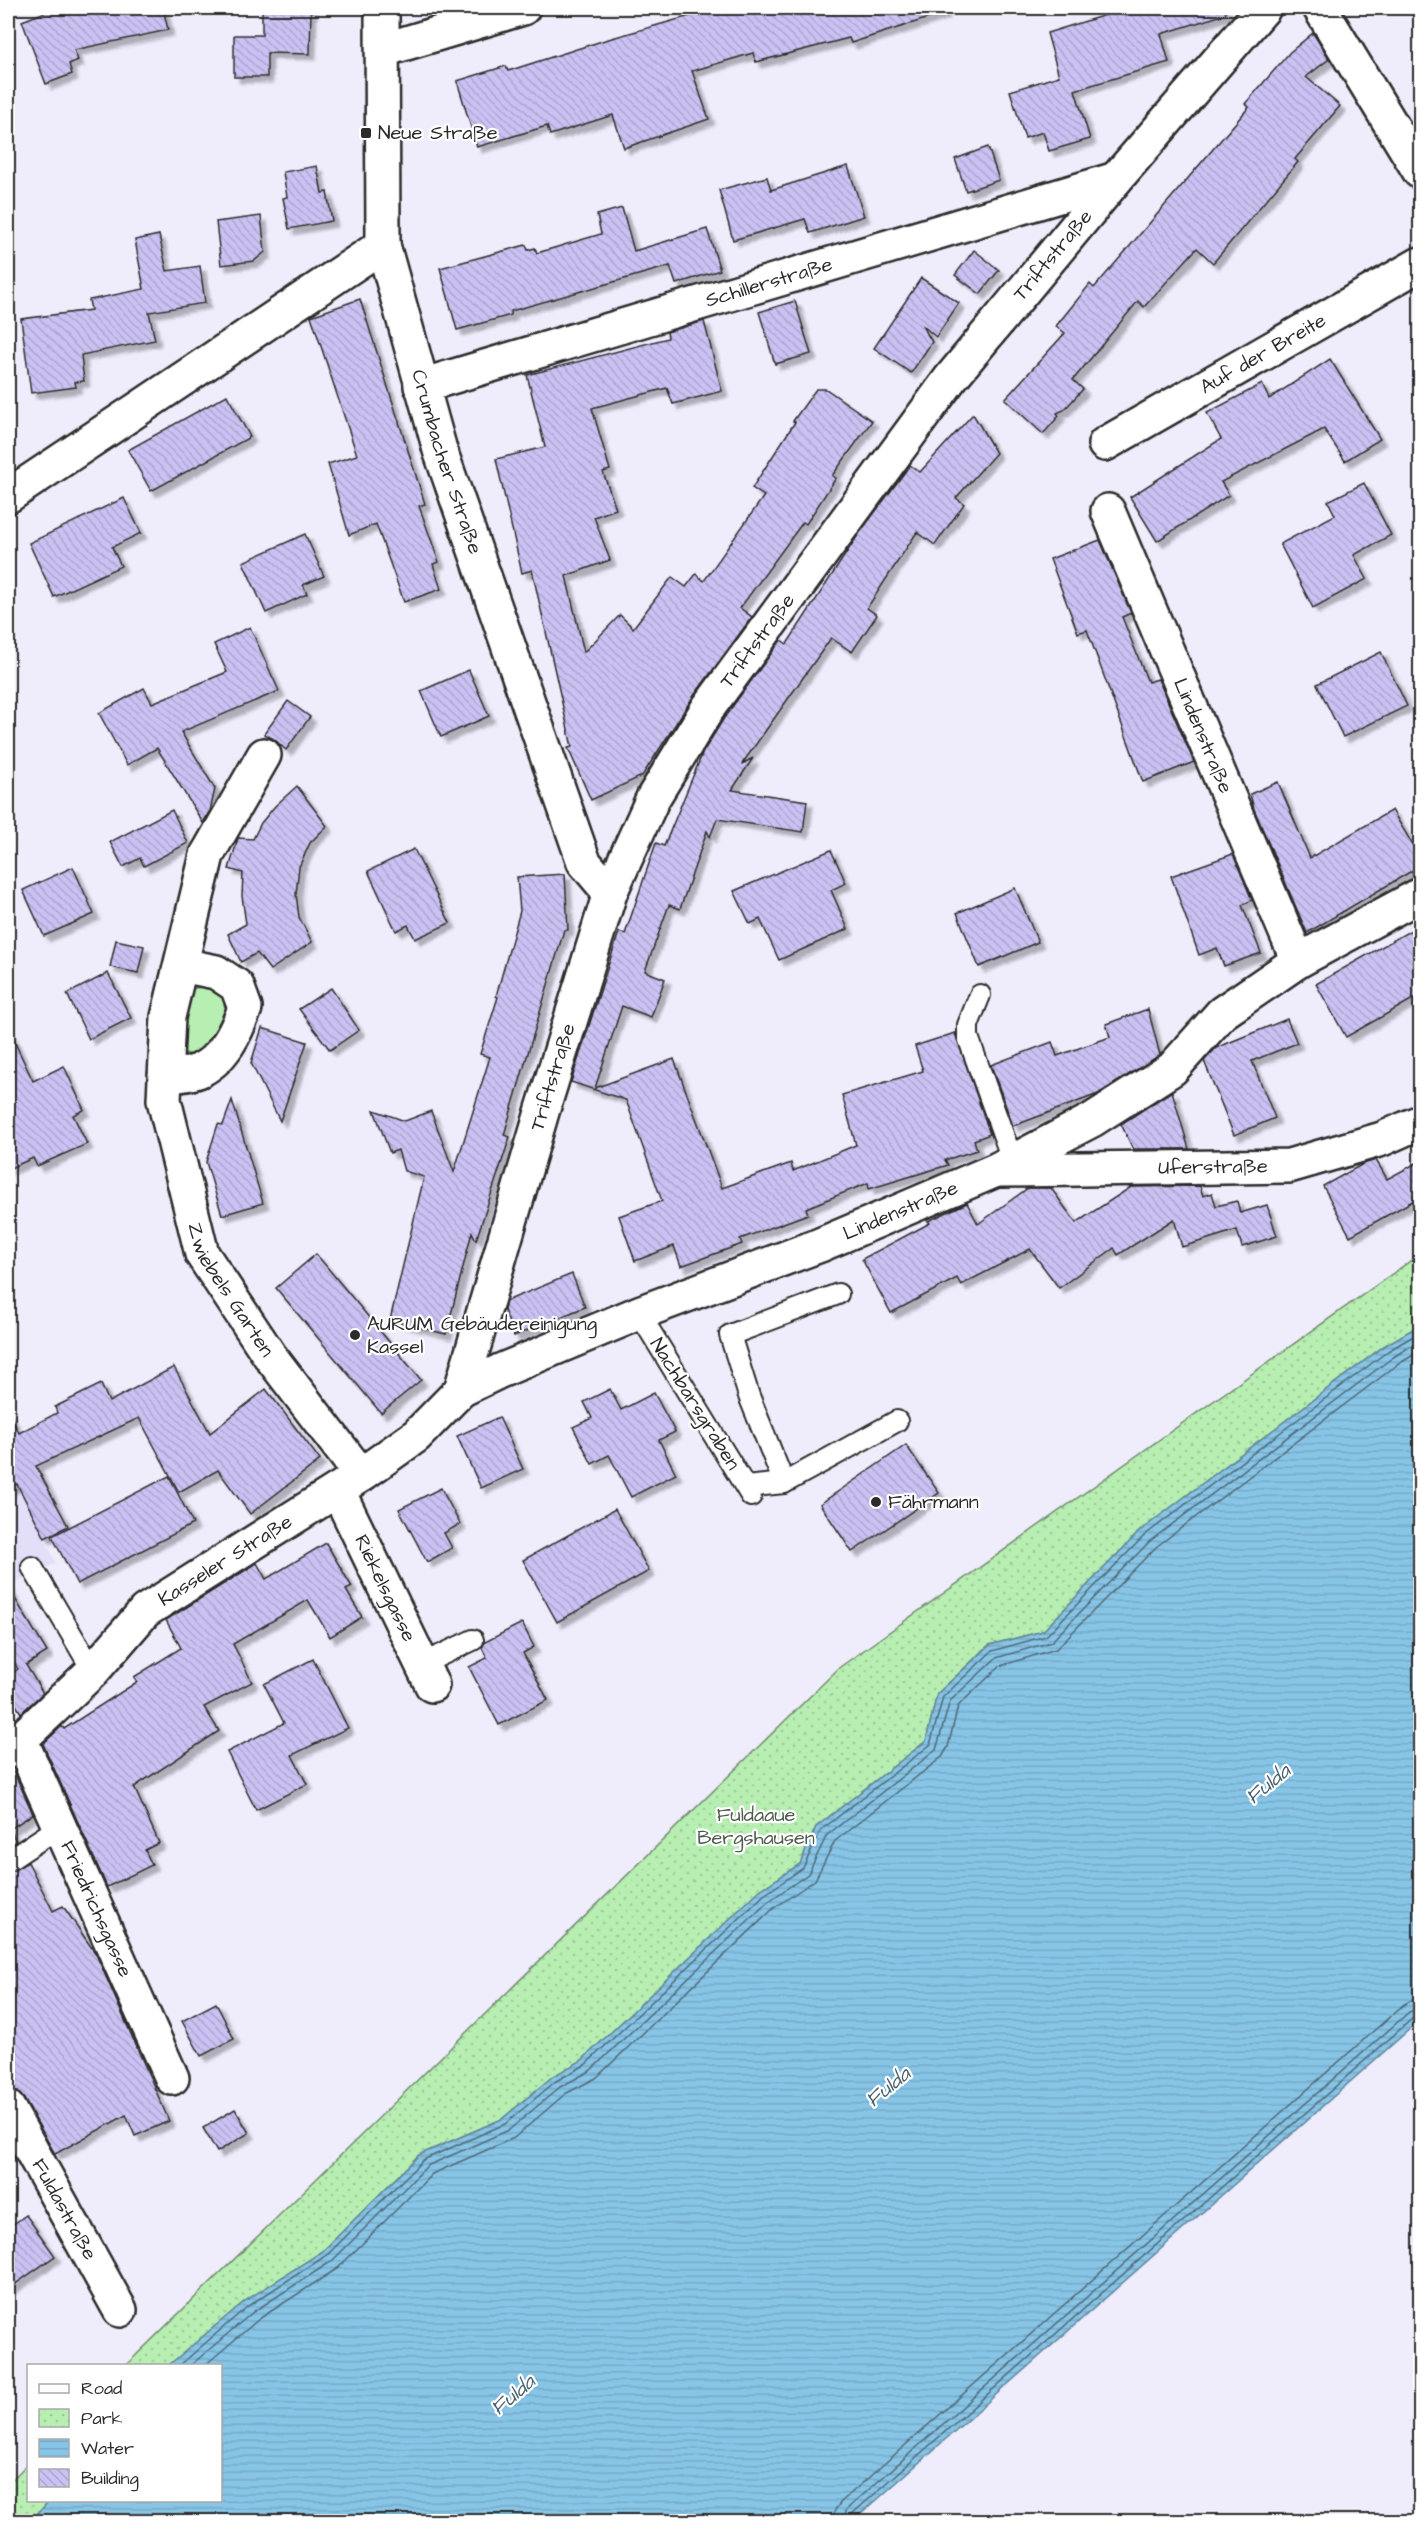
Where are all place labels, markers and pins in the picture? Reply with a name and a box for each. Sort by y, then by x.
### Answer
place label: Neue Straße [378,119,498,147]
marker: Neue Straße [359,126,373,140]
place label: AURUM Gebäudereinigung Kassel [367,1310,597,1361]
marker: AURUM Gebäudereinigung Kassel [348,1328,362,1342]
place label: Fährmann [888,1488,979,1516]
marker: Fährmann [869,1495,883,1509]

